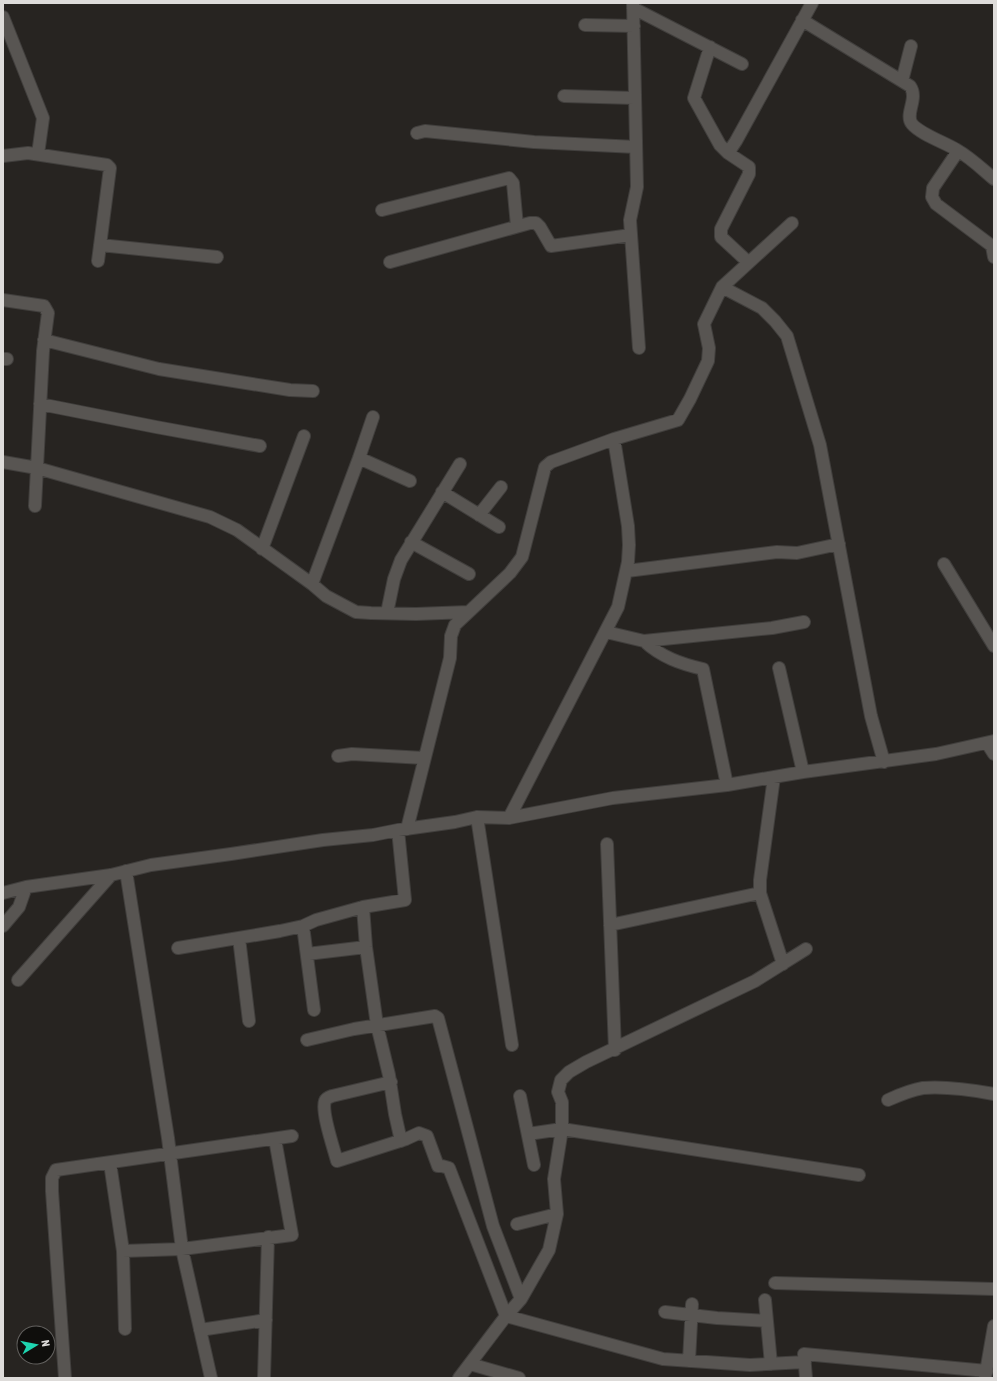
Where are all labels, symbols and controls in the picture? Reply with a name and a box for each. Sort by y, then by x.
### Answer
north arrow [16,1325,56,1365]
text: N [39,1339,52,1348]

